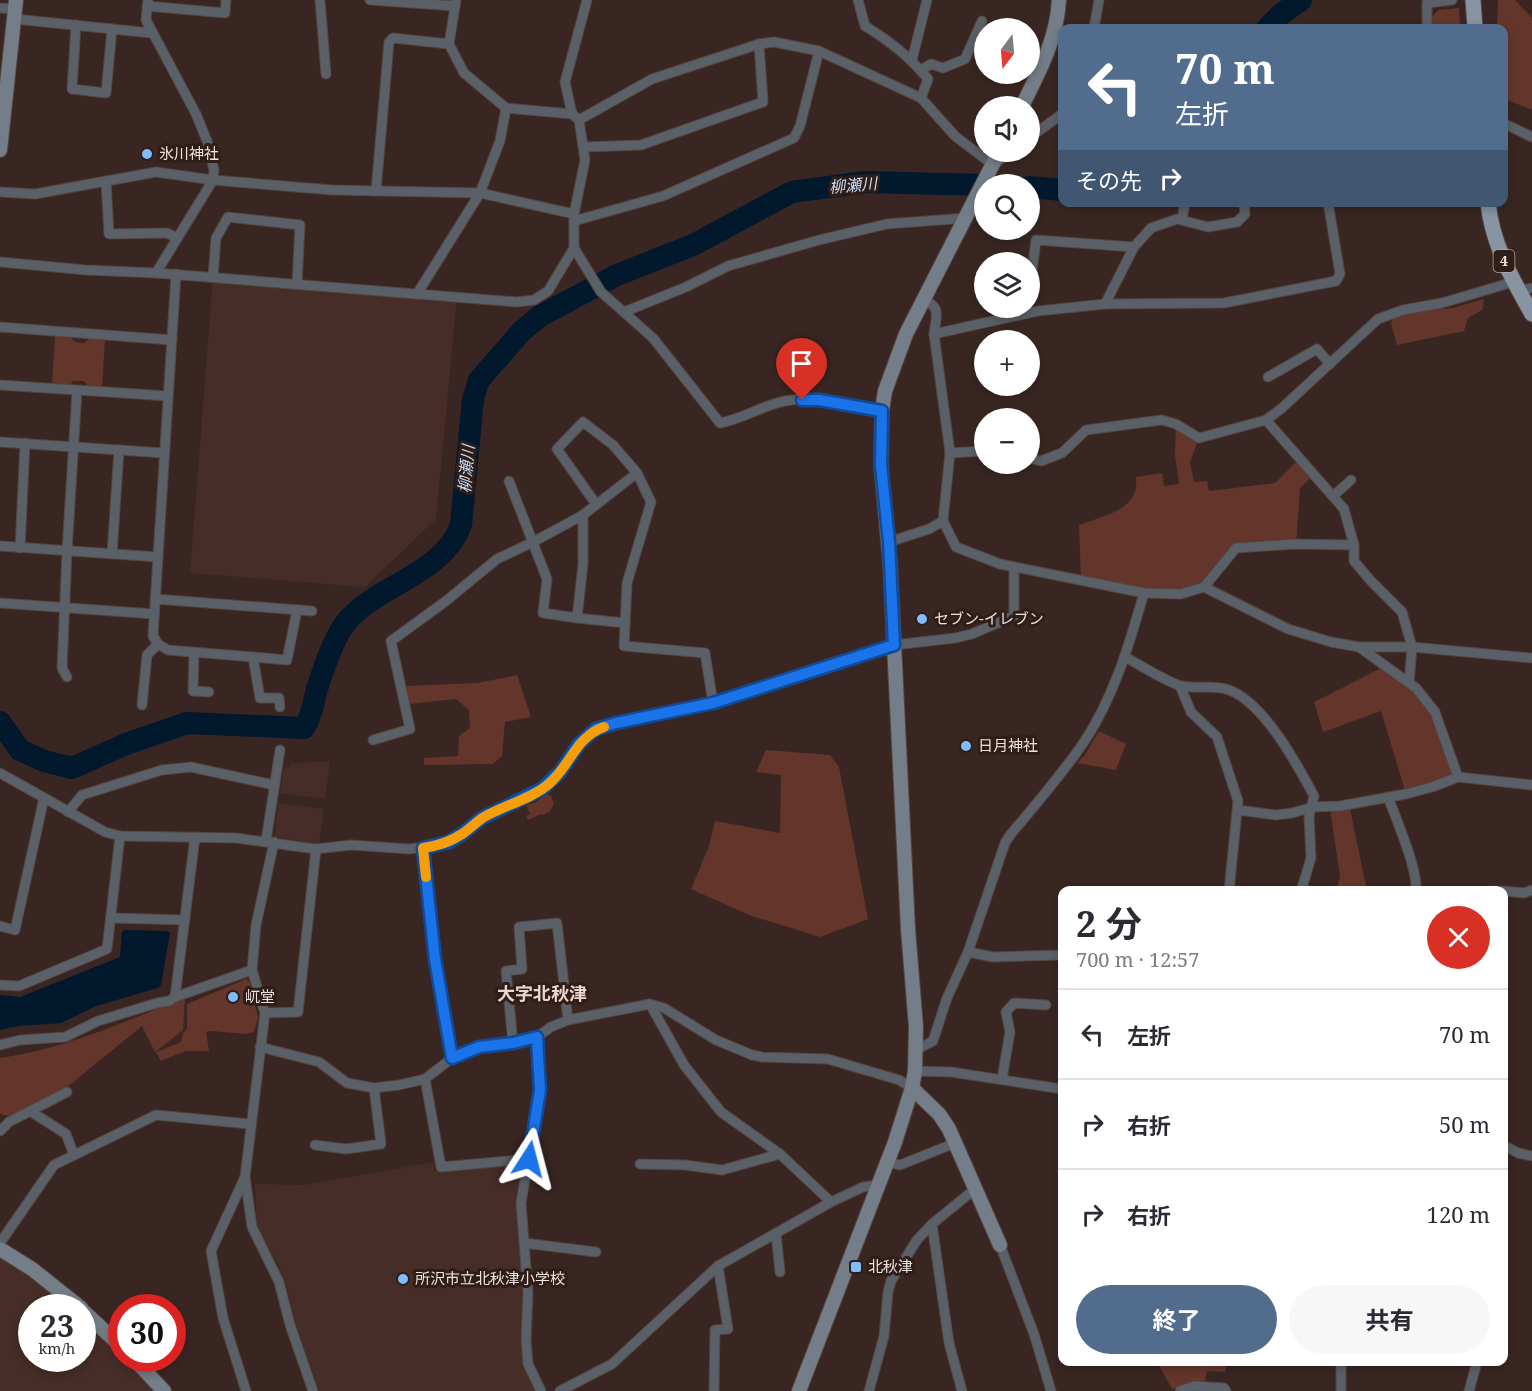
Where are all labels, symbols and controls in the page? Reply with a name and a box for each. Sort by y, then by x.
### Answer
north arrow [974,18,1040,84]
map controls [974,18,1040,474]
text: 70 m [1175,39,1275,96]
icon: left [1076,48,1154,126]
text: 左折 [1175,95,1229,132]
button: sound [974,96,1040,162]
place label: 氷川神社 [159,143,219,163]
marker: 氷川神社 [140,147,154,161]
icon: right [1154,162,1187,195]
text: その先 [1076,165,1142,195]
water label: 柳瀬川 [828,172,880,198]
button: search [974,174,1040,240]
road number: 4 [1494,250,1514,272]
button: layers [974,252,1040,318]
button: + [974,330,1040,396]
pin [776,338,827,400]
icon: arrive [785,347,818,380]
button: − [974,408,1040,474]
water label: 柳瀬川 [453,442,479,494]
place label: セブン-イレブン [934,608,1044,628]
marker: セブン-イレブン [915,612,929,626]
place label: 日月神社 [978,735,1038,755]
marker: 日月神社 [959,739,973,753]
text: 2 分 [1076,899,1142,948]
button: close [1427,906,1490,969]
text: 700 m · 12:57 [1076,946,1199,973]
district label: 大字北秋津 [497,981,587,1005]
place label: 屼堂 [245,986,275,1006]
marker: 屼堂 [226,990,240,1004]
icon: left [1076,1018,1109,1051]
text: 70 m [1439,1019,1490,1049]
text: 左折 [1127,1020,1171,1050]
icon: right [1076,1108,1109,1141]
text: 50 m [1439,1109,1490,1139]
text: 右折 [1127,1110,1171,1140]
position arrow [497,1127,561,1191]
icon: right [1076,1198,1109,1231]
text: 120 m [1427,1199,1490,1229]
text: 右折 [1127,1200,1171,1230]
place label: 北秋津 [868,1256,913,1276]
marker: 北秋津 [849,1260,863,1274]
place label: 所沢市立北秋津小学校 [415,1268,565,1288]
marker: 所沢市立北秋津小学校 [396,1272,410,1286]
button: 終了 [1076,1285,1277,1354]
button: 共有 [1289,1285,1490,1354]
speed limit sign: 30 [108,1294,186,1372]
text: 23 [40,1305,74,1346]
text: km/h [39,1338,75,1358]

